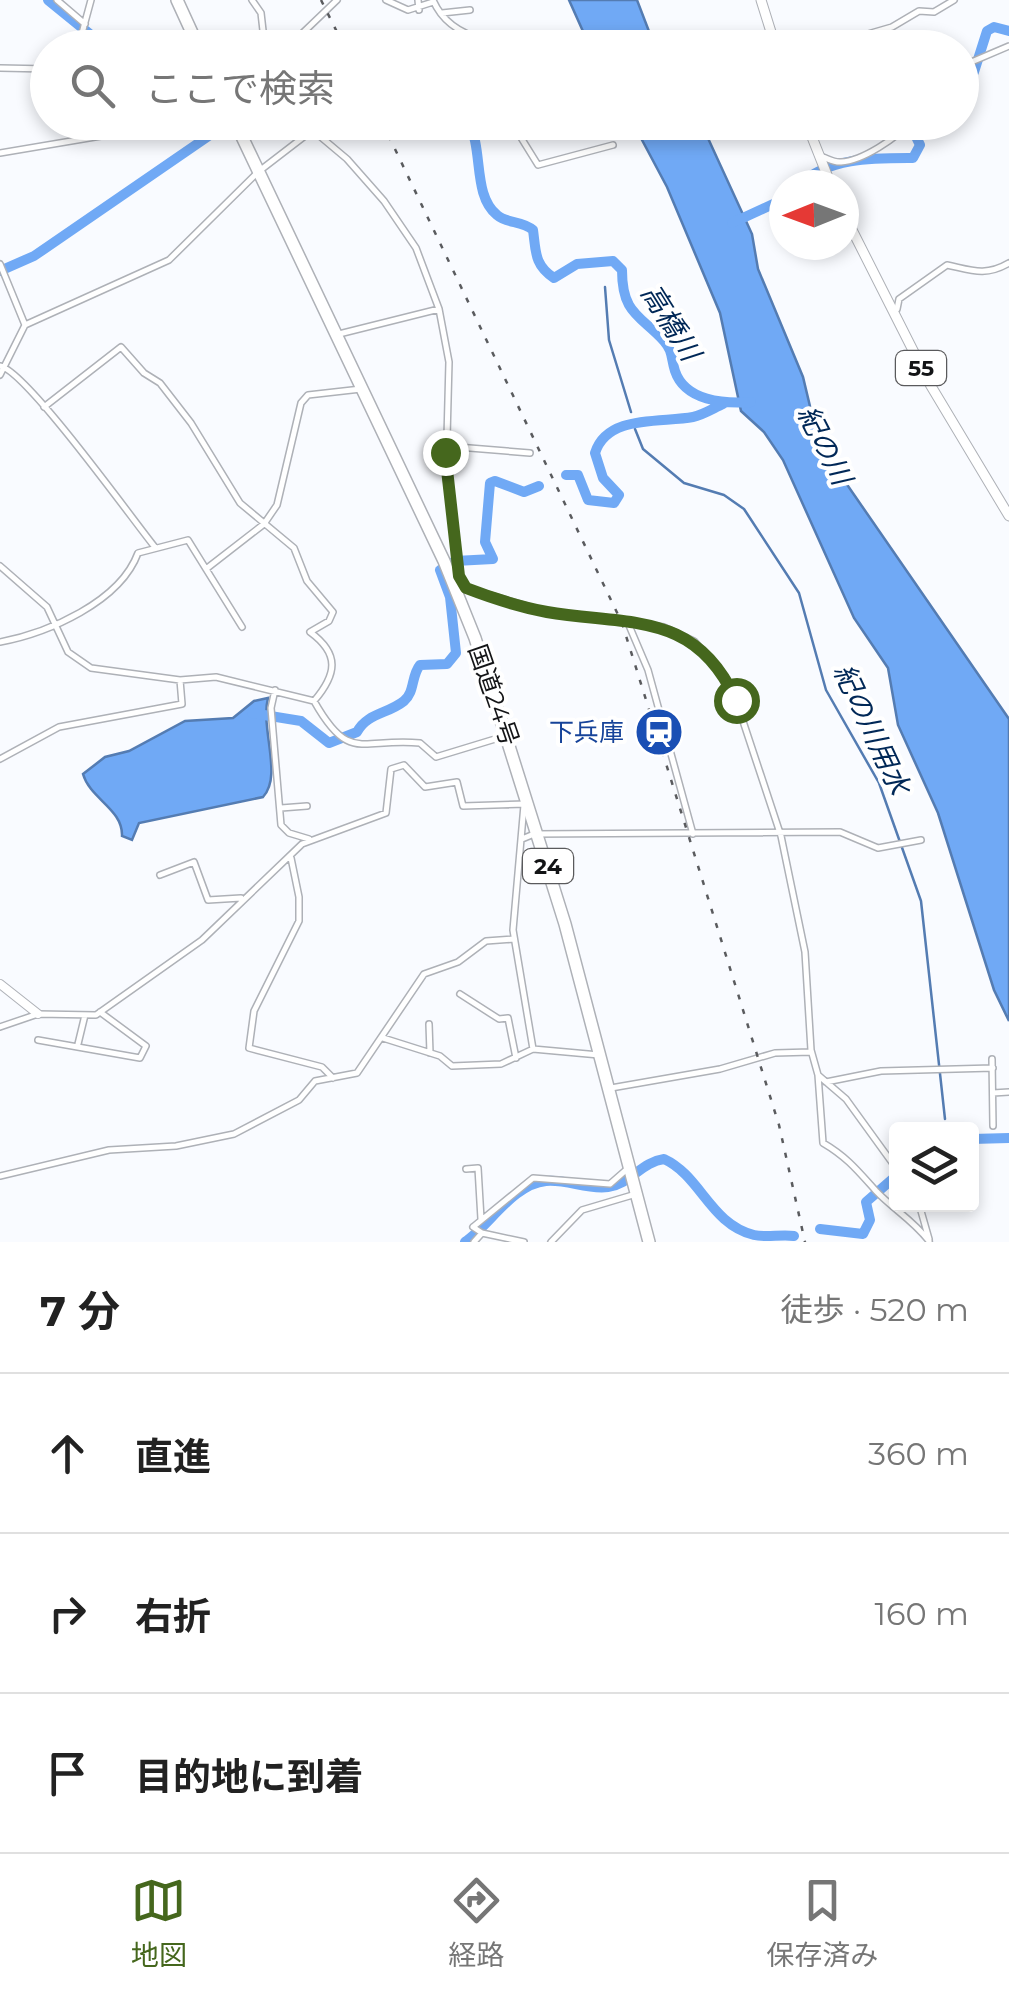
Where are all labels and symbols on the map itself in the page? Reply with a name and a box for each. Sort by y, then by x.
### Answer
north arrow [769,170,859,260]
water label: 高橋川 [634,277,709,369]
road number: 55 [896,351,946,385]
water label: 紀の川 [791,400,861,493]
route end [423,430,469,476]
street label: 国道24号 [463,640,525,750]
water label: 紀の川用水 [827,658,918,802]
route start [714,678,760,724]
station icon: 下兵庫 [633,706,685,758]
place label: 下兵庫 [549,717,624,747]
road number: 24 [523,849,573,883]

